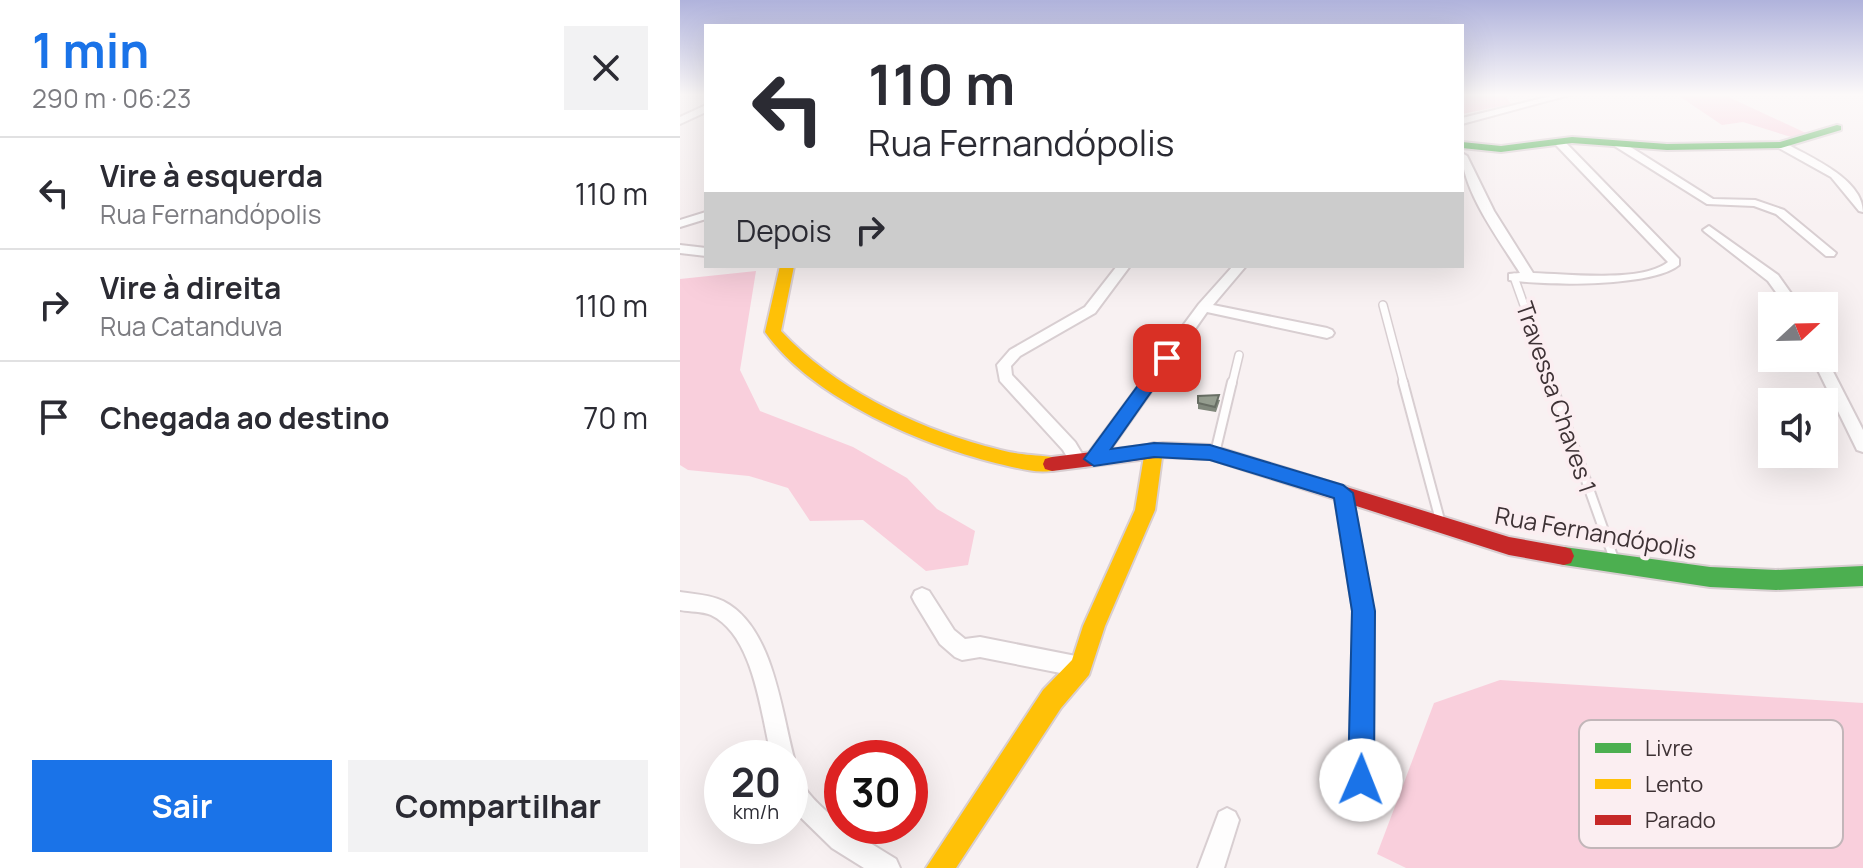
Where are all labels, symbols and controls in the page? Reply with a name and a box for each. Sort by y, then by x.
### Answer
text: 1 min [32,17,149,82]
button: close [564,26,648,110]
text: 110 m [868,45,1015,122]
icon: left [736,56,840,160]
text: 290 m · 06:23 [32,80,191,116]
text: Rua Fernandópolis [868,118,1174,167]
text: Vire à esquerda [100,155,323,196]
icon: left [32,171,76,215]
text: 110 m [575,173,648,214]
text: Rua Fernandópolis [100,196,321,232]
icon: right [848,208,892,252]
text: Depois [736,210,832,251]
text: Vire à direita [100,267,281,308]
icon: right [32,283,76,327]
text: 110 m [575,285,648,326]
north arrow [1758,292,1838,372]
map controls [1758,292,1838,468]
street label: Travessa Chaves 1 [1509,297,1605,497]
text: Rua Catanduva [100,308,282,344]
pin [1133,324,1201,392]
icon: arrive [1145,336,1189,380]
button: sound [1758,388,1838,468]
icon: arrive [32,395,76,439]
text: Chegada ao destino [100,397,390,438]
text: 70 m [583,397,648,438]
street label: Rua Fernandópolis [1493,498,1699,566]
legend [1579,720,1843,848]
text: Livre [1645,733,1693,763]
position arrow [1319,738,1403,822]
speed limit sign: 30 [824,740,928,844]
text: 20 [731,754,781,809]
button: Sair [32,760,332,852]
button: Compartilhar [348,760,648,852]
text: Lento [1645,769,1703,799]
text: km/h [733,798,779,825]
text: Parado [1645,805,1716,835]

